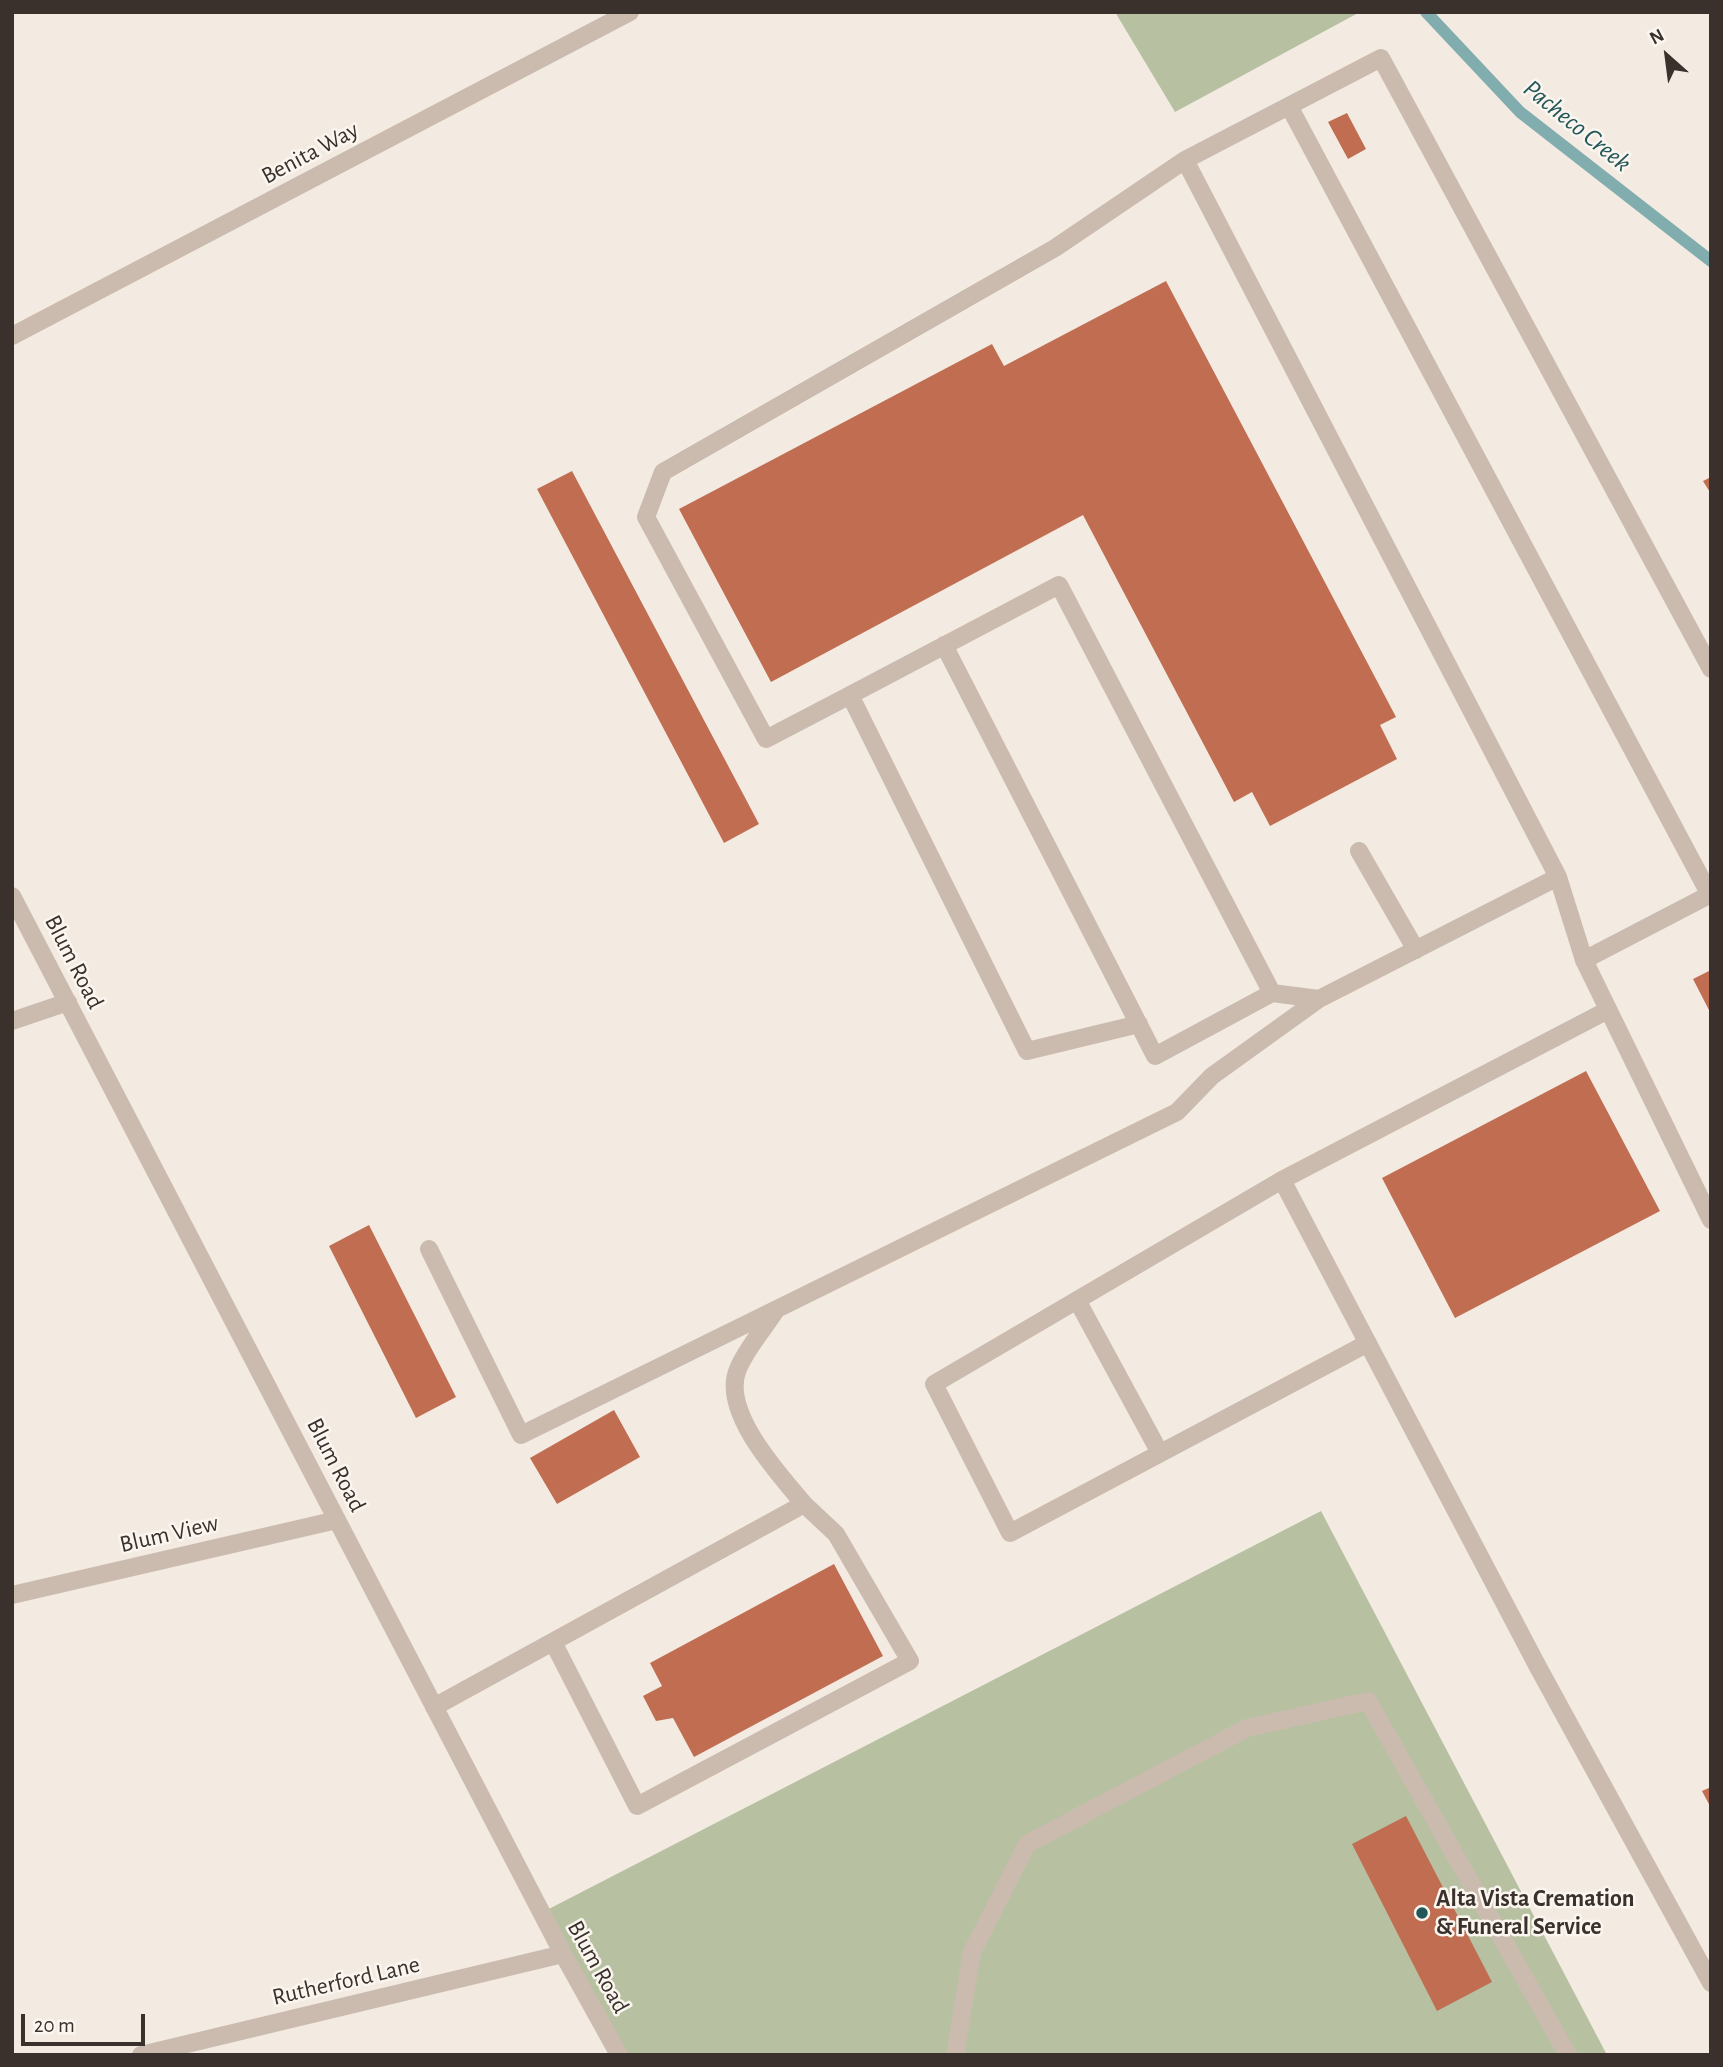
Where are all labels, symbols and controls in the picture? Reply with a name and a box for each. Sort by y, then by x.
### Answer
north arrow [1632,21,1702,91]
text: N [1647,26,1667,49]
water label: Pacheco Creek [1517,73,1637,179]
street label: Benita Way [257,115,363,191]
street label: Blum Road [38,910,110,1014]
street label: Blum Road [300,1413,372,1517]
street label: Blum View [117,1509,221,1559]
place label: Alta Vista Cremation & Funeral Service [1436,1885,1634,1941]
marker: Alta Vista Cremation & Funeral Service [1414,1905,1430,1921]
street label: Blum Road [561,1916,635,2018]
street label: Rutherford Lane [269,1950,423,2012]
scale bar [24,2000,149,2044]
text: 20 m [34,2015,75,2036]

